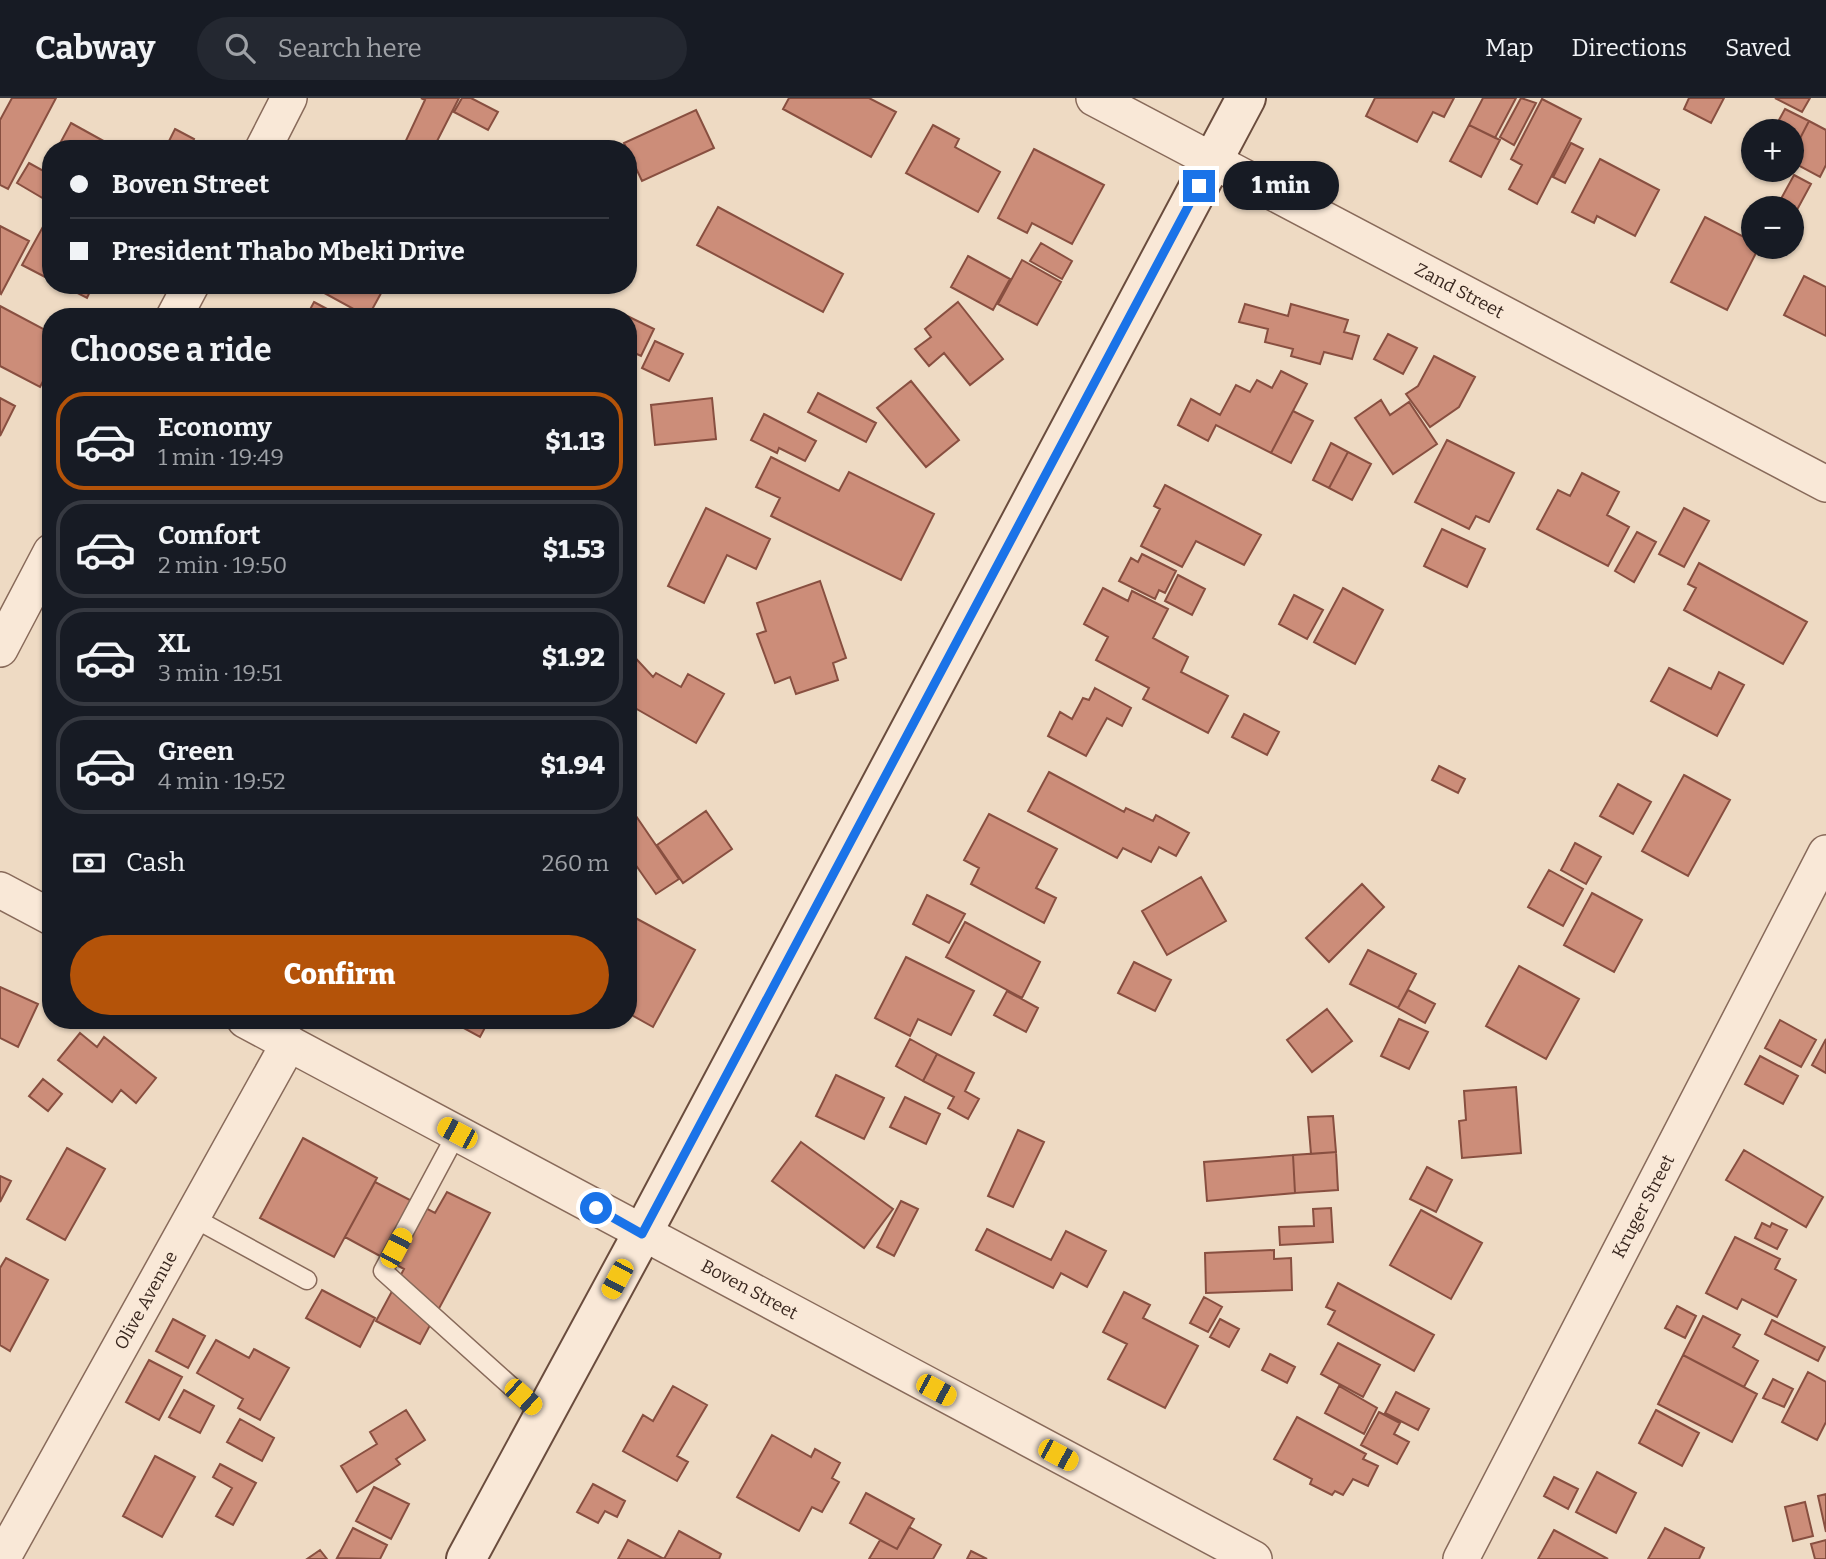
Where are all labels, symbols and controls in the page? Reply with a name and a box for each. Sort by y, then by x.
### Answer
search box [197,17,687,80]
text: Cabway [35,28,155,68]
icon: search [221,29,259,67]
text: Search here [277,33,422,64]
text: Map [1485,34,1534,62]
text: Directions [1572,34,1687,62]
text: Saved [1725,34,1791,62]
map controls [1741,119,1804,259]
button: + [1741,119,1804,182]
callout: 1 min [1224,162,1339,210]
text: Boven Street [112,169,269,200]
route end [1183,170,1215,202]
text: 1 min [1252,171,1310,199]
button: − [1741,196,1804,259]
text: President Thabo Mbeki Drive [112,236,465,267]
street label: Zand Street [1411,258,1508,323]
text: Choose a ride [70,331,271,369]
icon: car [74,410,137,473]
text: Economy [158,412,272,443]
text: $1.13 [545,426,605,457]
text: 1 min · 19:49 [158,443,284,471]
icon: car [74,518,137,581]
text: Comfort [158,520,261,551]
text: $1.53 [543,534,605,565]
text: 2 min · 19:50 [158,551,287,579]
icon: car [74,626,137,689]
text: XL [158,628,190,659]
text: $1.92 [542,642,605,673]
text: 3 min · 19:51 [158,659,282,687]
icon: car [74,734,137,797]
text: Green [158,736,234,767]
text: $1.94 [540,750,605,781]
text: 4 min · 19:52 [158,767,286,795]
icon: cash [70,844,108,882]
text: Cash [126,847,185,878]
text: 260 m [542,849,609,877]
button: Confirm [70,935,609,1015]
car [434,1114,481,1152]
street label: Kruger Street [1607,1150,1679,1262]
route start [580,1192,612,1224]
car [377,1225,416,1271]
street label: Olive Avenue [110,1247,182,1354]
street label: Boven Street [697,1255,802,1324]
car [598,1256,637,1302]
car [913,1371,960,1409]
car [501,1375,546,1419]
car [1035,1436,1082,1474]

